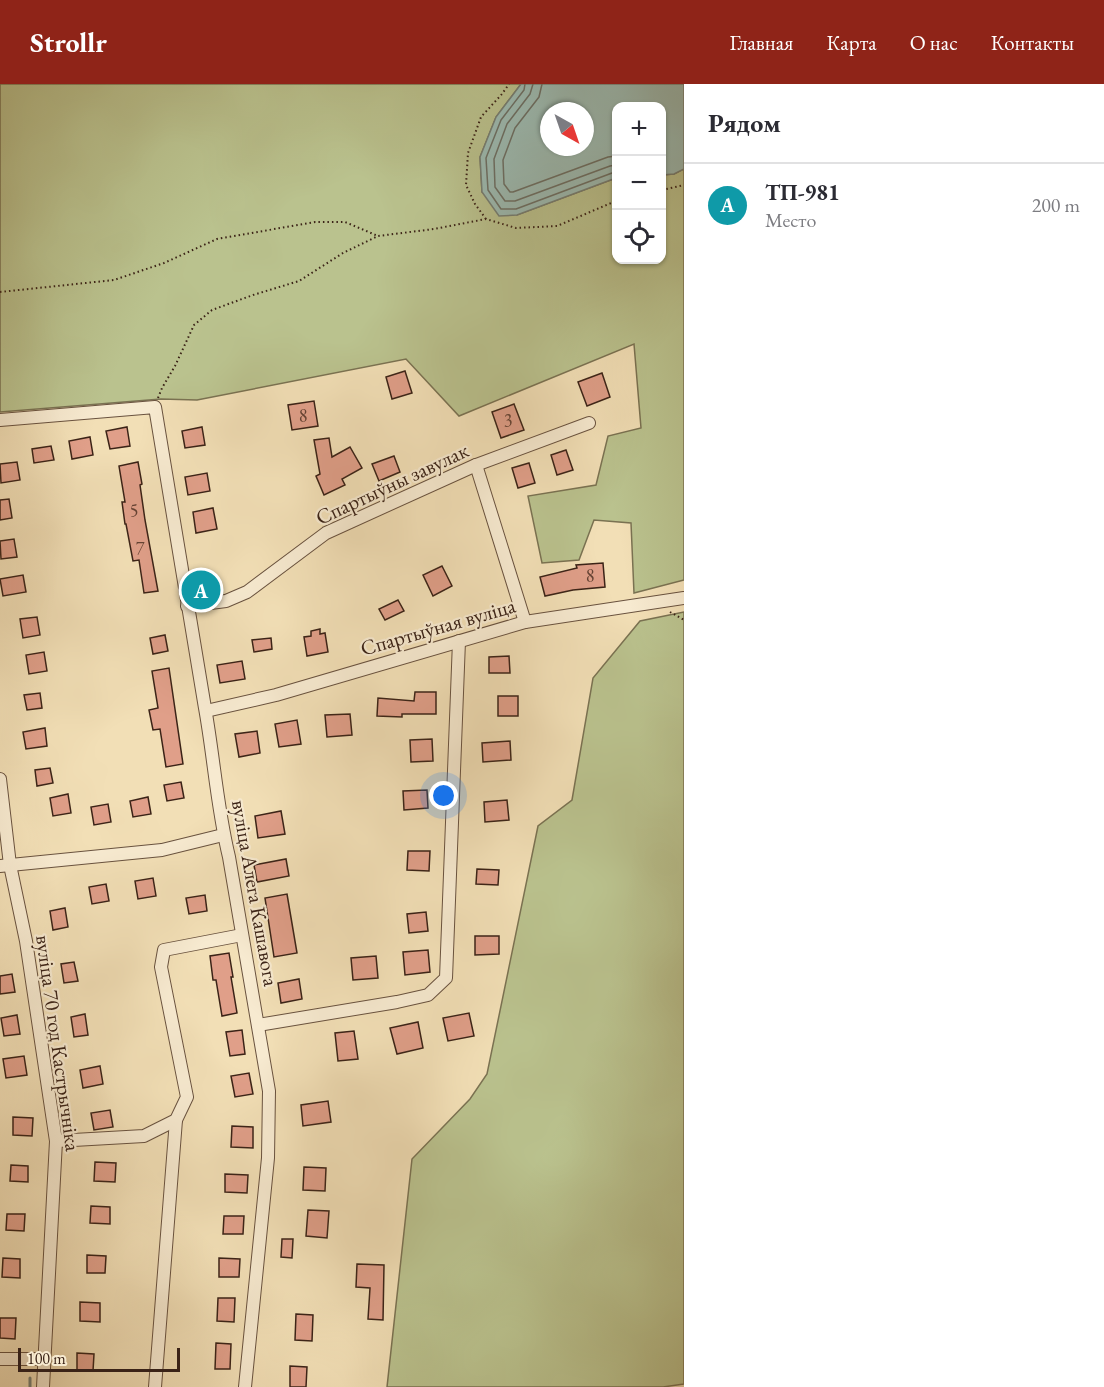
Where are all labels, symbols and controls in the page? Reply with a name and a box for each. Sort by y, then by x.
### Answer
text: Strollr [30,24,107,60]
text: Главная [729,29,793,56]
text: Карта [826,29,877,56]
text: О нас [910,29,958,56]
text: Контакты [991,29,1074,56]
north arrow [540,102,594,156]
map controls [612,102,666,264]
button: + [612,102,666,156]
text: Рядом [708,106,781,140]
button: − [612,156,666,210]
text: ТП-981 [765,178,840,207]
text: A [720,192,735,218]
text: 200 m [1032,192,1080,218]
text: Место [765,207,816,233]
button: locate [612,210,666,264]
house number: 8 [299,404,307,427]
house number: 3 [504,409,512,432]
street label: Спартыўны завулак [311,436,473,531]
house number: 5 [130,499,138,522]
house number: 7 [136,537,145,560]
house number: 8 [586,564,594,587]
pin: A [182,568,220,612]
street label: Спартыўная вуліца [357,591,519,662]
your location [429,781,458,810]
street label: вуліца Алега Кашавога [226,798,285,989]
street label: вуліца 70 год Кастрычніка [30,933,87,1153]
scale bar [18,1345,180,1372]
text: 100 m [27,1348,66,1369]

